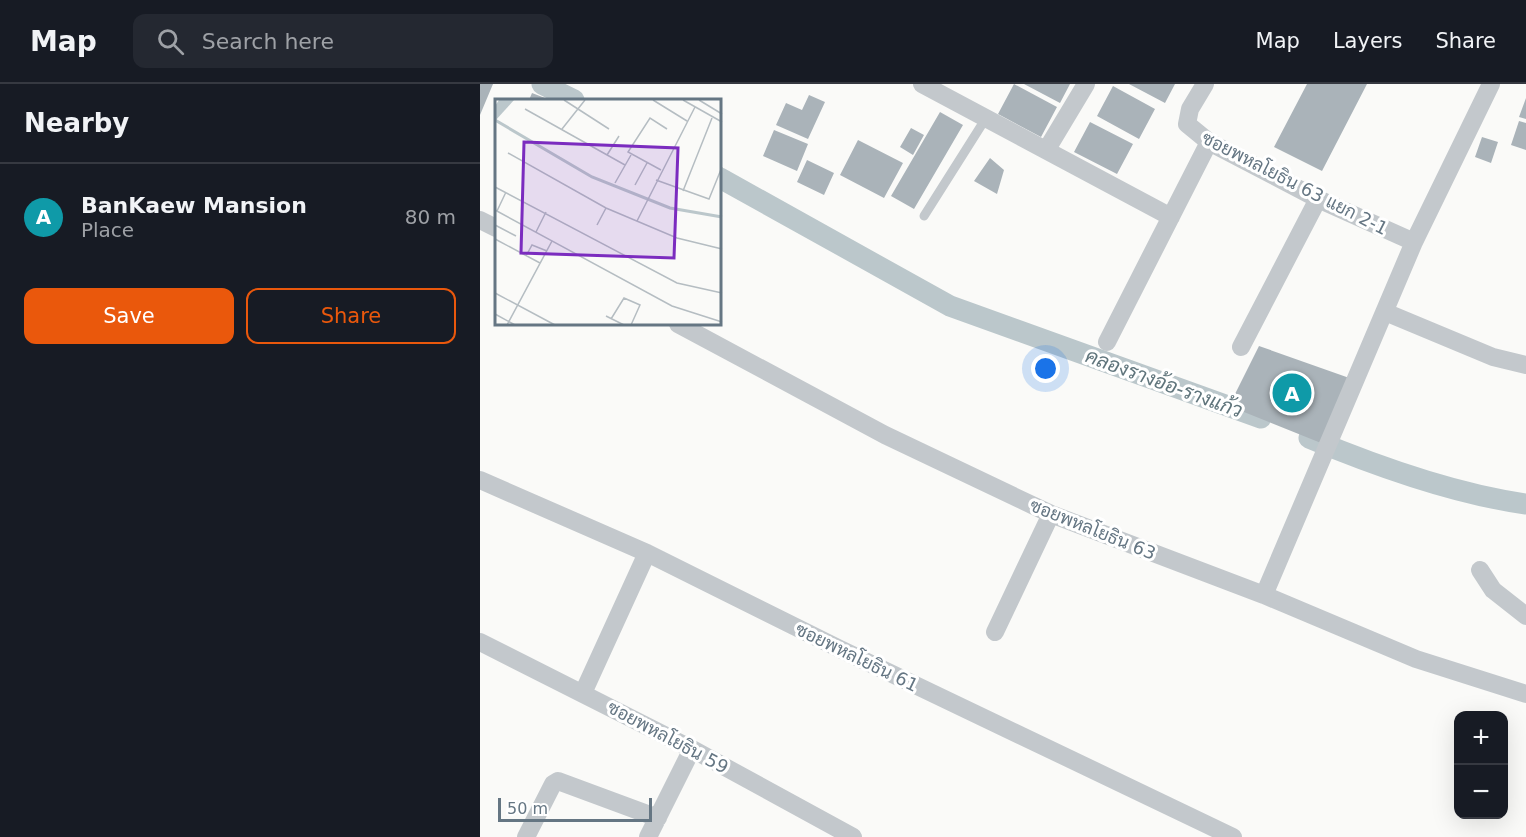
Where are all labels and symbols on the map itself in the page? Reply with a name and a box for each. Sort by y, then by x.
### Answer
inset map [495,99,722,326]
street label: ซอยพหลโยธิน 63 แยก 2-1 [1199,125,1392,239]
water label: คลองรางอ้อ-รางแก้ว [1082,342,1246,423]
your location [1031,354,1060,383]
pin: A [1272,370,1312,416]
street label: ซอยพหลโยธิน 63 [1027,492,1160,564]
street label: ซอยพหลโยธิน 61 [792,616,923,696]
street label: ซอยพหลโยธิน 59 [604,695,733,778]
scale bar [498,795,652,822]

